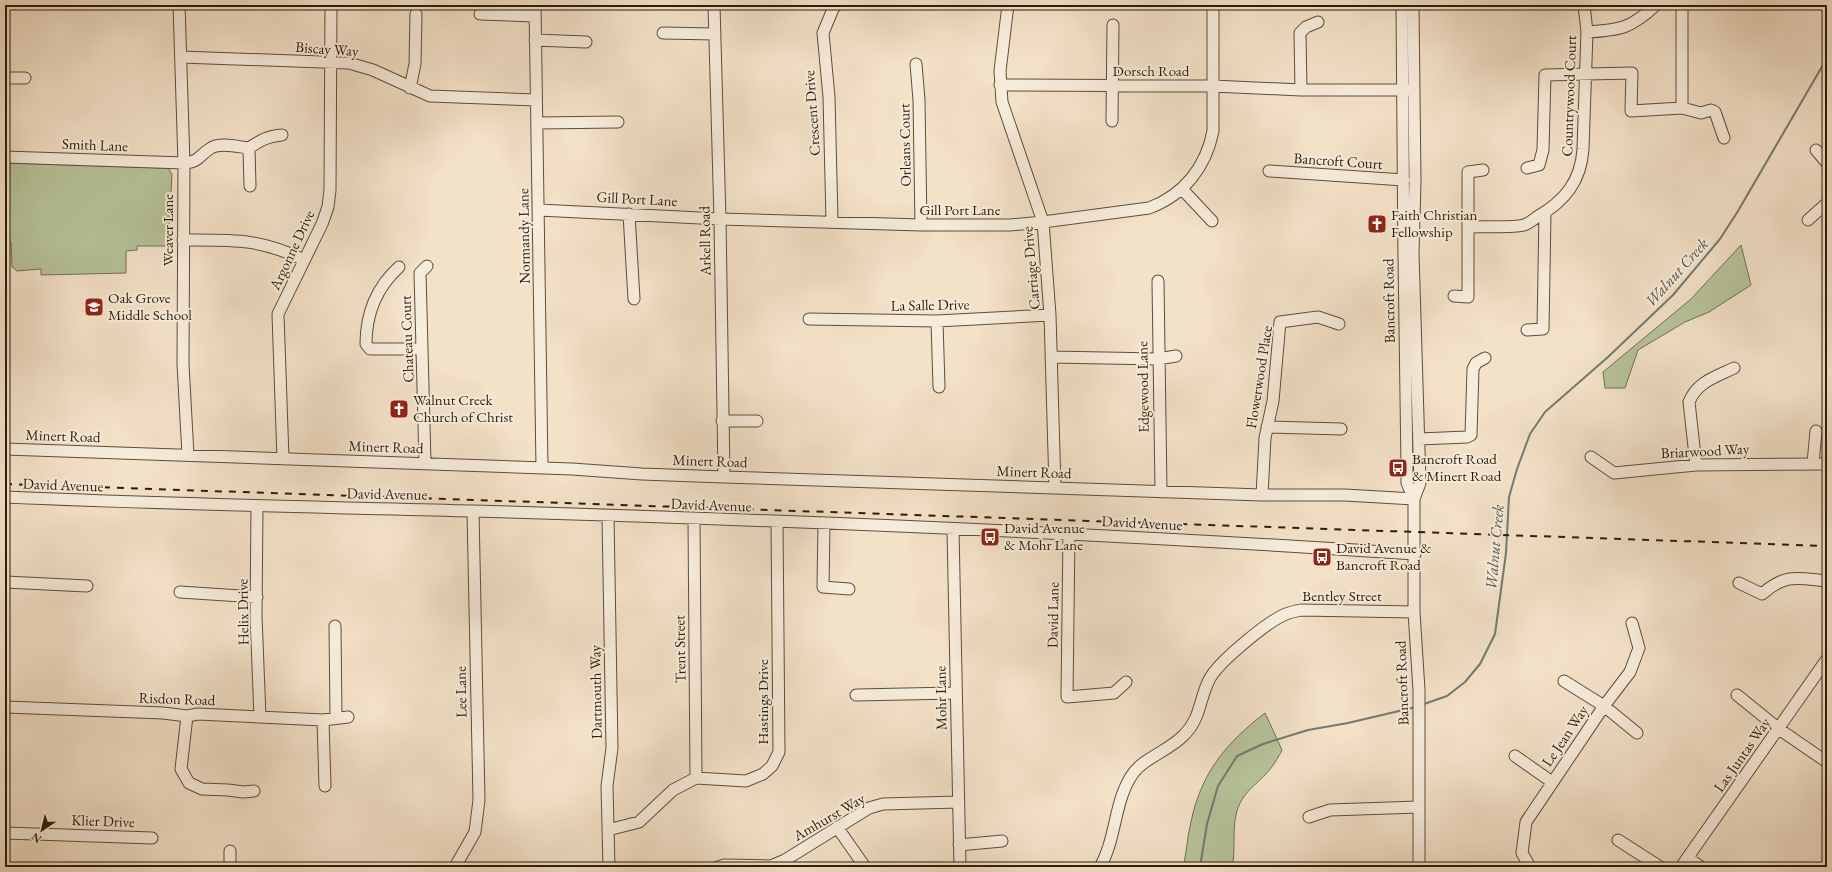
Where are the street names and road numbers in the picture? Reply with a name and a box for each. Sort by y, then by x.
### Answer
street label: Countrywood Court [1557,35,1580,157]
street label: Biscay Way [295,37,360,60]
street label: Dorsch Road [1113,61,1190,80]
street label: Crescent Drive [799,69,824,156]
street label: Orleans Court [894,103,915,187]
street label: Smith Lane [62,134,129,155]
street label: Bancroft Court [1293,148,1383,173]
street label: Gill Port Lane [596,187,678,210]
street label: Normandy Lane [513,188,534,284]
street label: Weaver Lane [158,194,177,266]
street label: Gill Port Lane [919,200,1001,219]
street label: Arkell Road [694,206,715,277]
street label: Argonne Drive [264,207,318,294]
street label: Carriage Drive [1017,225,1044,311]
street label: Bancroft Road [1378,258,1399,344]
street label: La Salle Drive [890,294,970,315]
street label: Chateau Court [395,295,418,383]
street label: Flowerwood Place [1241,324,1276,430]
street label: Edgewood Lane [1132,341,1153,433]
street label: Minert Road [25,425,101,446]
street label: Minert Road [348,436,424,457]
street label: Briarwood Way [1660,439,1750,462]
street label: Minert Road [672,450,748,471]
street label: Minert Road [996,461,1072,482]
street label: David Avenue [22,474,104,495]
street label: David Avenue [346,483,428,504]
street label: David Avenue [670,494,752,515]
street label: David Avenue [1101,511,1183,534]
street label: Helix Drive [232,578,253,646]
street label: David Lane [1042,582,1063,648]
street label: Bentley Street [1302,586,1382,605]
street label: Trent Street [669,615,690,683]
street label: Bancroft Road [1391,640,1412,726]
street label: Dartmouth Way [585,644,606,739]
street label: Hastings Drive [753,659,772,745]
street label: Mohr Lane [930,665,951,731]
street label: Lee Lane [451,666,470,718]
street label: Risdon Road [138,688,216,709]
street label: Le Jean Way [1537,701,1592,770]
street label: Las Juntas Way [1709,713,1774,796]
street label: Amhurst Way [789,788,868,845]
street label: Klier Drive [71,810,135,831]

